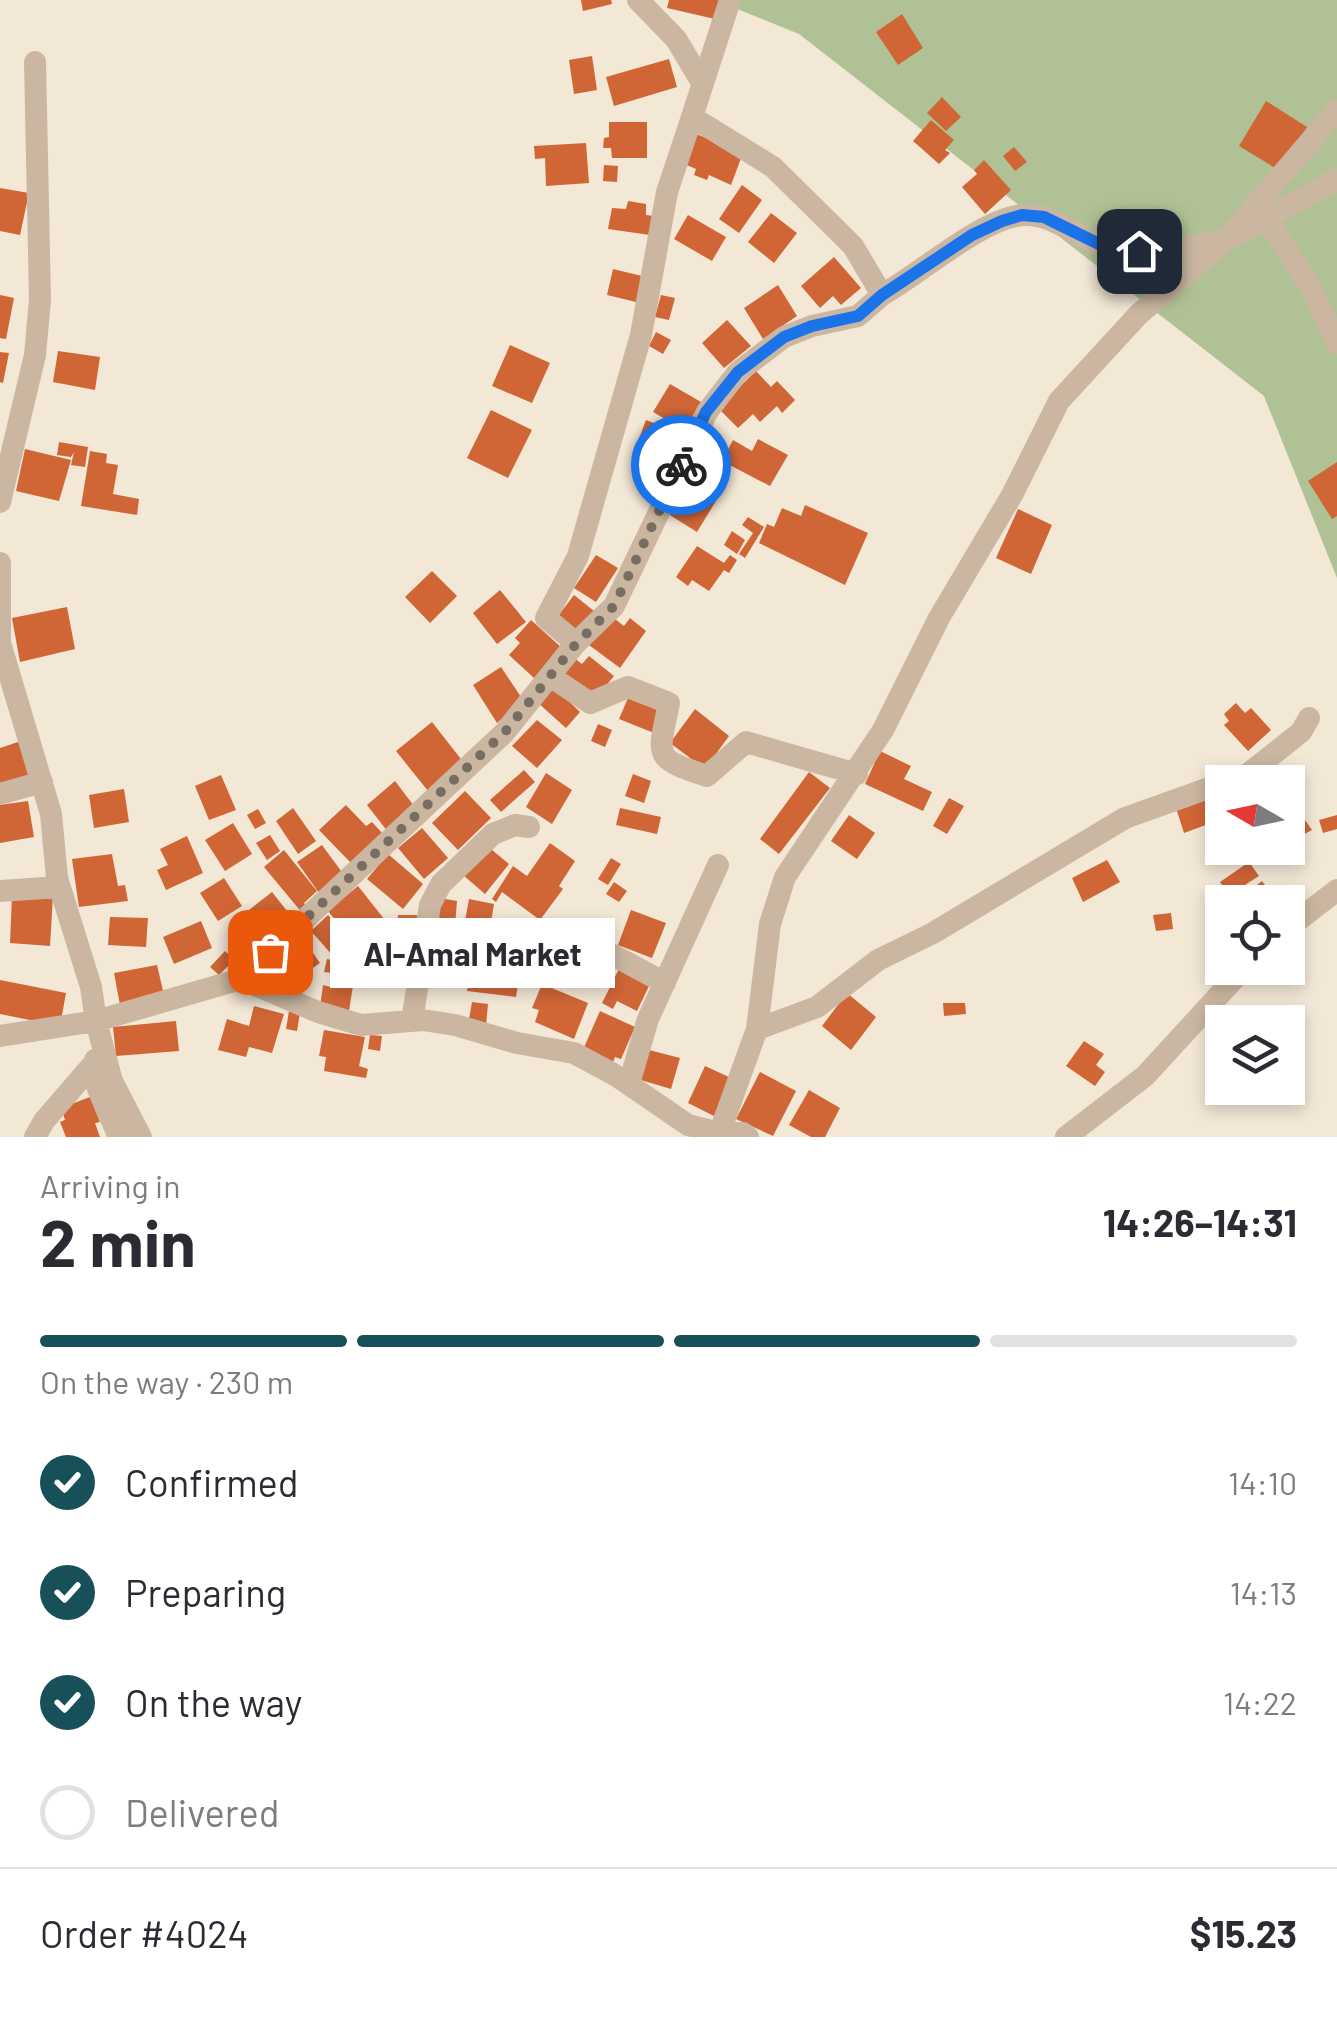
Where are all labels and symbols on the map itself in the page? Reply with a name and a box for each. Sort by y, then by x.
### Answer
pin [1097,209,1182,294]
courier [631,415,731,515]
north arrow [1205,765,1305,865]
pin [228,910,313,995]
callout: Al-Amal Market [330,917,615,987]

